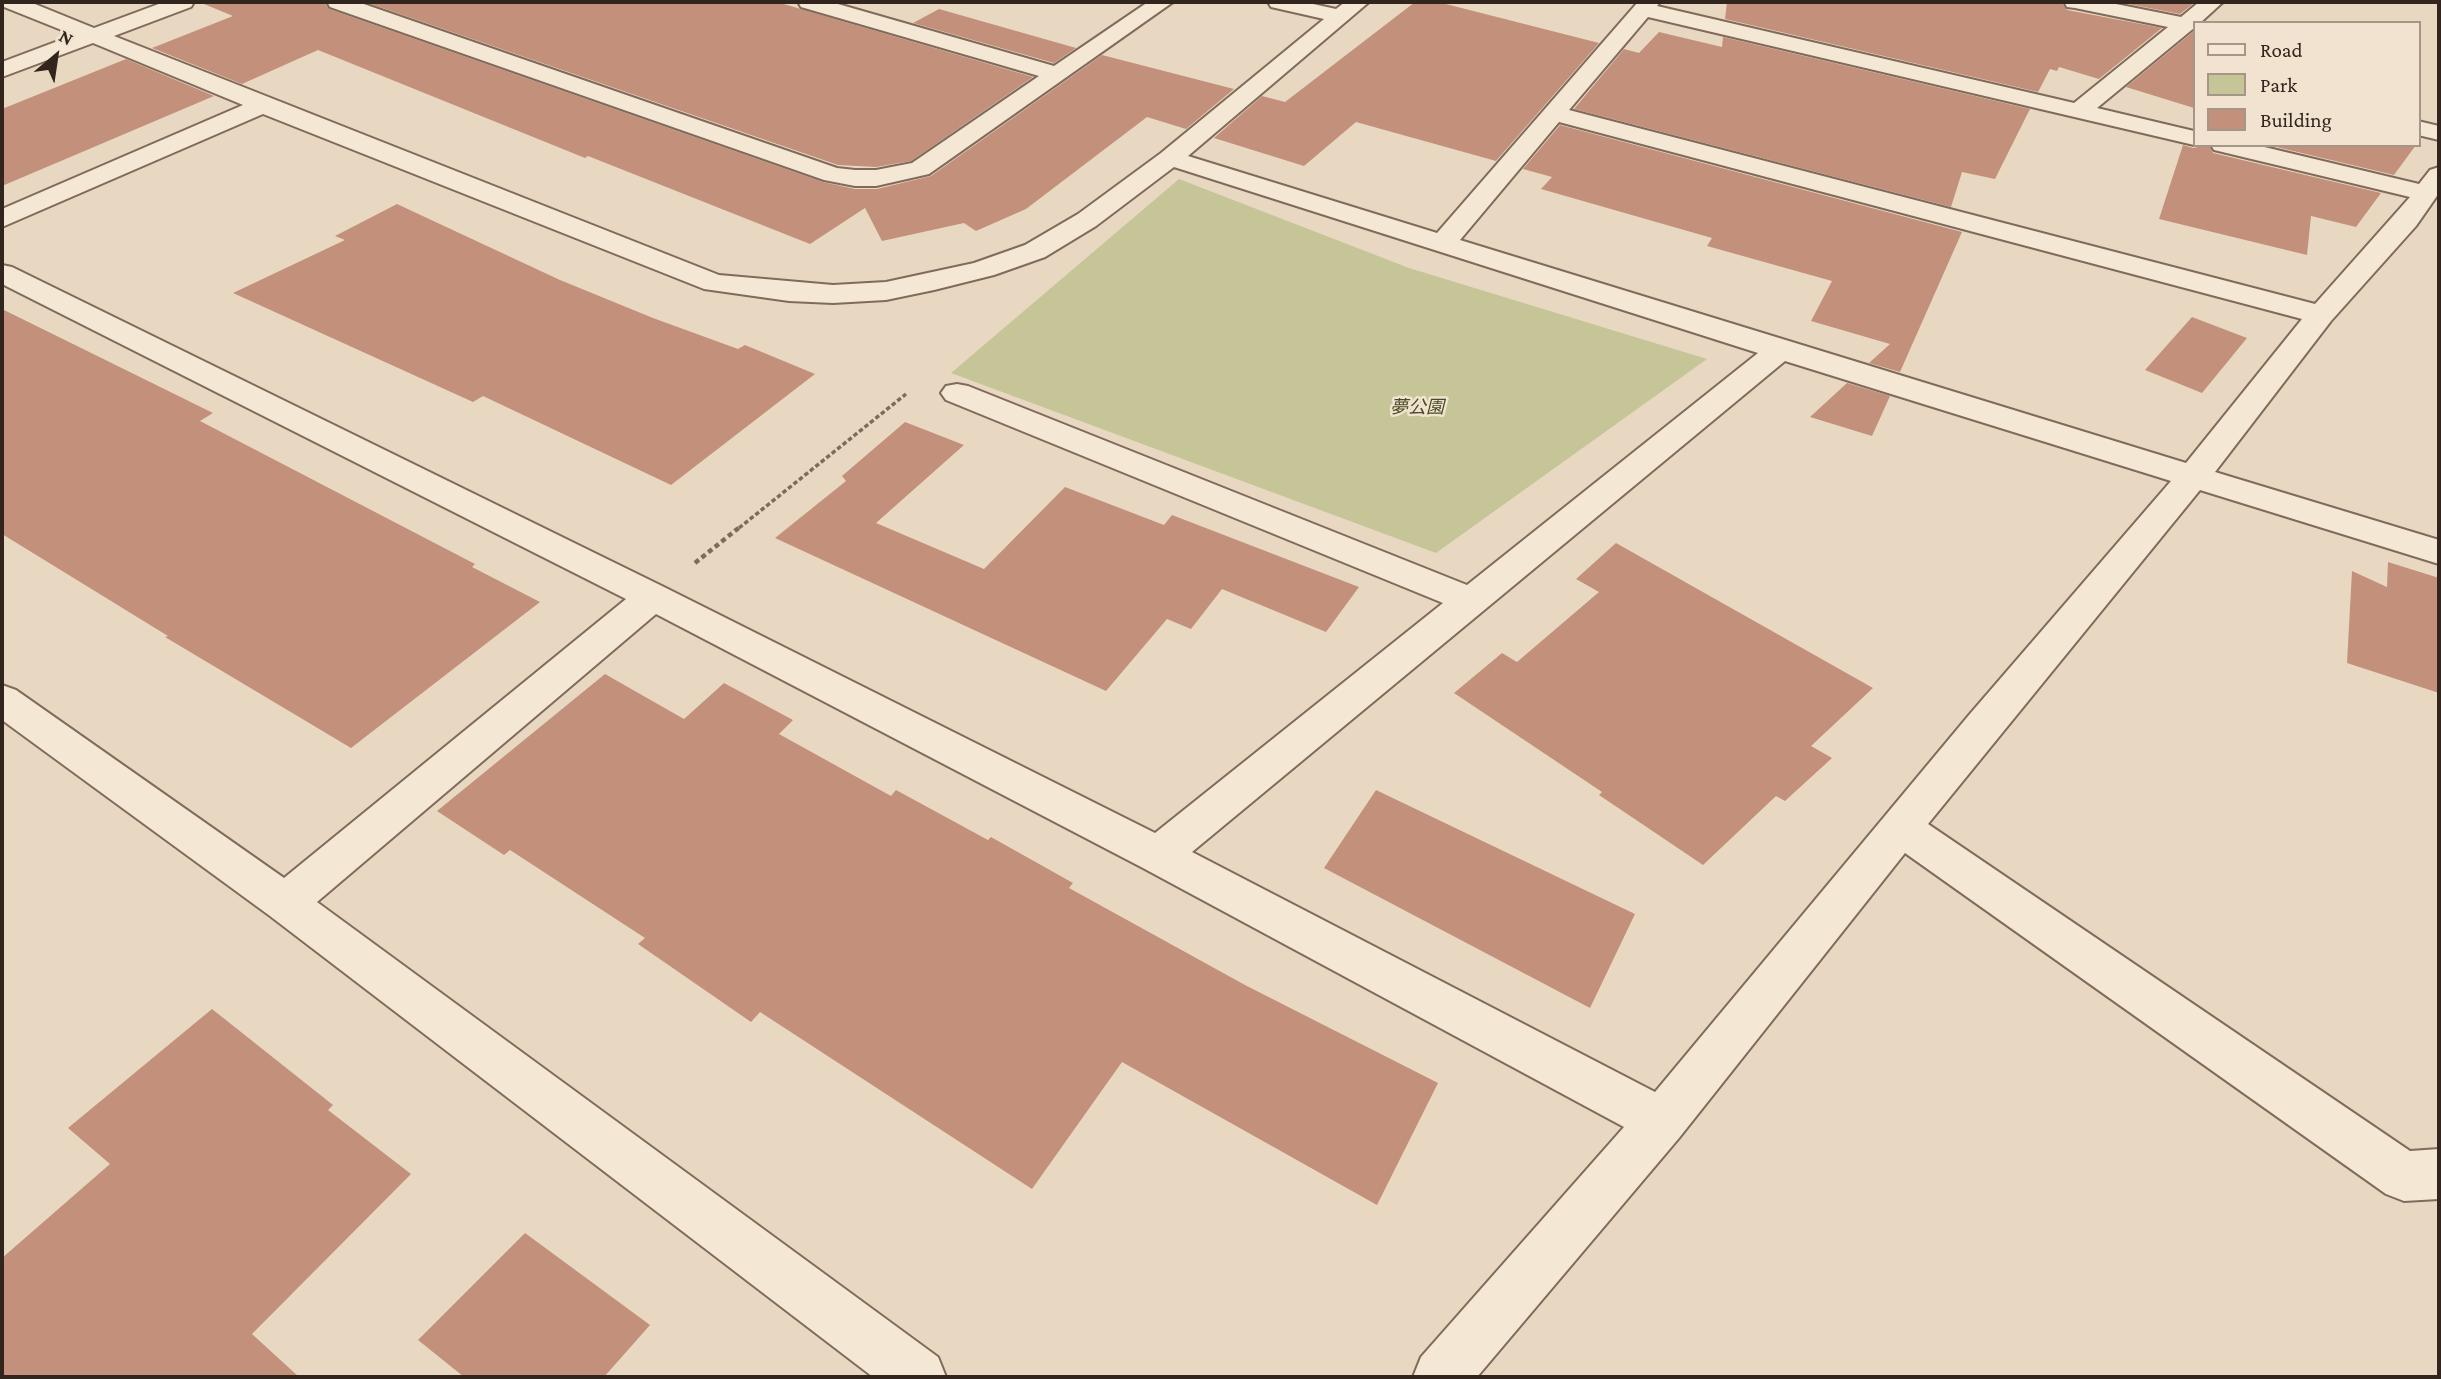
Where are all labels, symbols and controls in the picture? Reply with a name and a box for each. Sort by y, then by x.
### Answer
north arrow [21,21,91,91]
legend [2192,21,2420,147]
text: N [56,25,77,50]
text: Road [2260,38,2303,62]
text: Park [2260,73,2297,97]
text: Building [2260,108,2332,132]
park label: 夢公園 [1390,396,1444,418]

